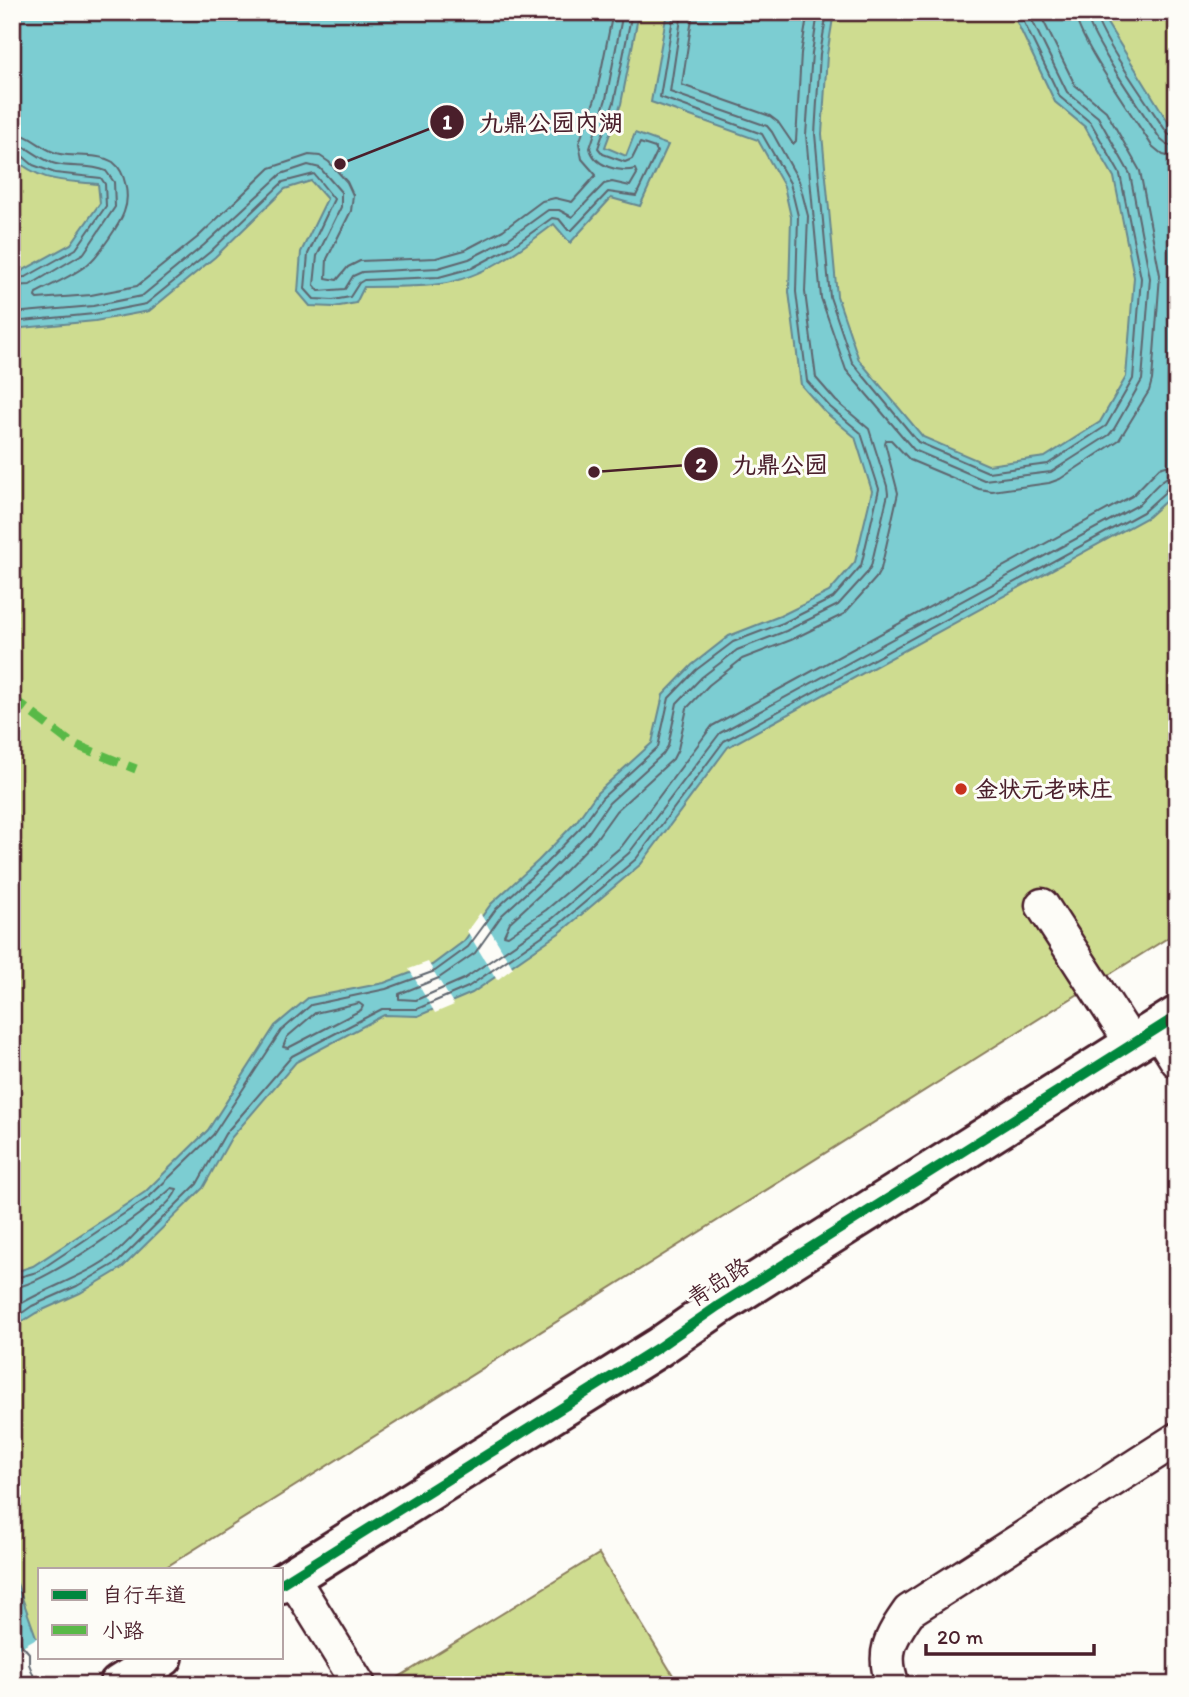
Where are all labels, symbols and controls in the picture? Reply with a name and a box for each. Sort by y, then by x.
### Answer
callout: 九鼎公园内湖 [430,100,637,145]
text: 九鼎公园内湖 [479,108,623,137]
text: 1 [442,109,452,134]
callout: 九鼎公园 [683,442,842,487]
text: 九鼎公园 [732,450,828,479]
text: 2 [695,452,707,477]
place label: 金状元老味庄 [975,775,1113,803]
marker: 金状元老味庄 [953,781,969,797]
street label: 青岛路 [681,1251,755,1313]
legend [38,1568,284,1658]
text: 自行车道 [102,1582,186,1607]
scale bar [926,1613,1094,1657]
text: 小路 [102,1618,144,1643]
text: 20 m [937,1624,984,1649]

